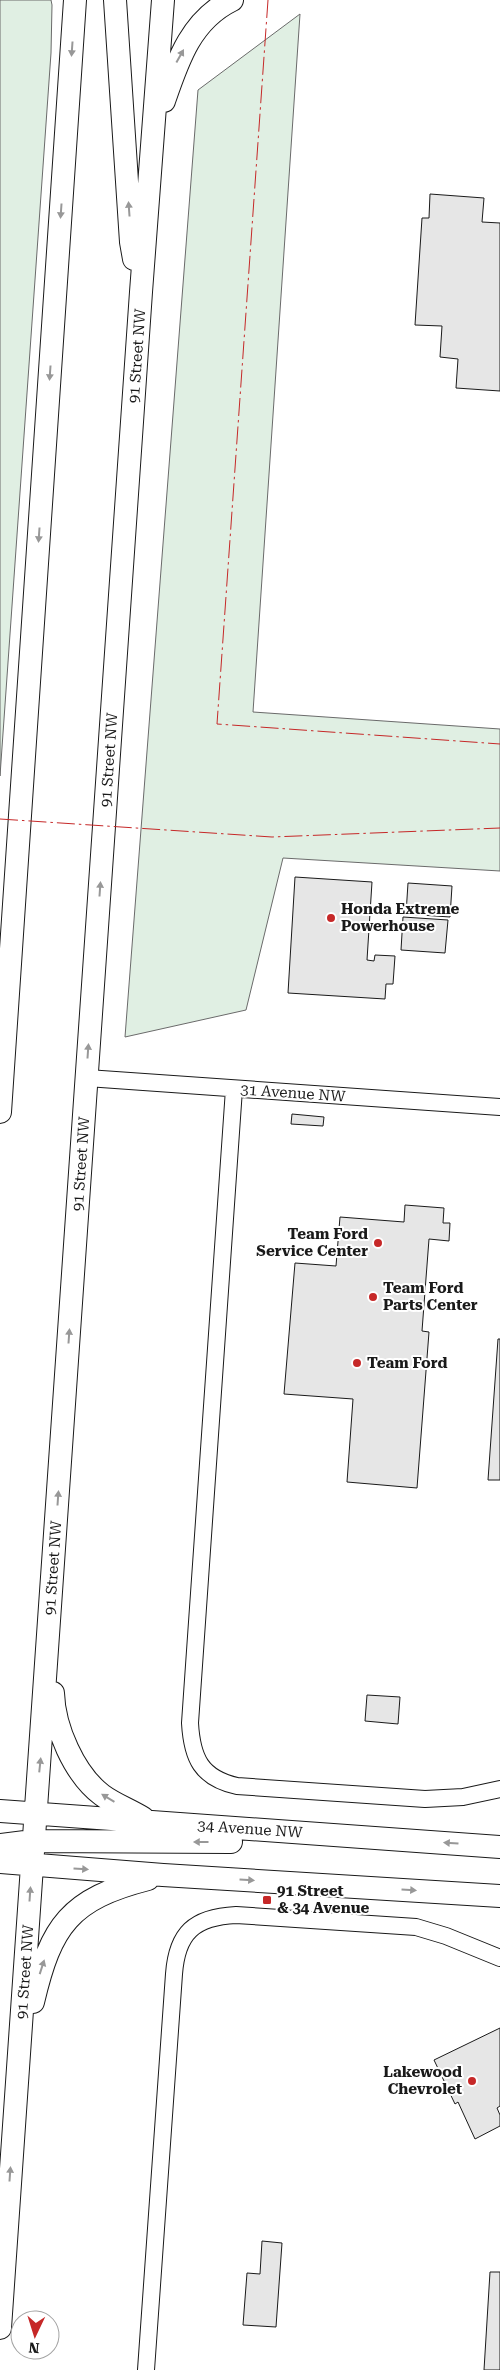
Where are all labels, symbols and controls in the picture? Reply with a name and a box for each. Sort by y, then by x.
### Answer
one-way arrow [67,41,75,57]
one-way arrow [176,49,184,64]
one-way arrow [124,201,132,217]
one-way arrow [56,203,64,219]
street label: 91 Street NW [125,307,149,404]
one-way arrow [45,365,53,381]
one-way arrow [34,527,42,543]
street label: 91 Street NW [97,711,121,808]
one-way arrow [96,881,104,897]
place label: Honda Extreme Powerhouse [341,900,460,935]
marker: Honda Extreme Powerhouse [325,912,337,924]
one-way arrow [85,1043,93,1059]
street label: 31 Avenue NW [240,1080,347,1106]
street label: 91 Street NW [69,1115,93,1212]
place label: Team Ford Service Center [256,1225,368,1260]
marker: Team Ford Service Center [372,1237,384,1249]
place label: Team Ford Parts Center [383,1279,478,1314]
marker: Team Ford Parts Center [367,1291,379,1303]
one-way arrow [66,1327,74,1343]
place label: Team Ford [367,1354,447,1372]
marker: Team Ford [351,1357,363,1369]
one-way arrow [55,1490,63,1506]
street label: 91 Street NW [41,1519,65,1616]
one-way arrow [36,1756,44,1772]
one-way arrow [101,1793,114,1802]
street label: 34 Avenue NW [197,1816,304,1842]
one-way arrow [193,1838,209,1846]
one-way arrow [443,1839,459,1847]
one-way arrow [73,1865,89,1873]
one-way arrow [239,1876,255,1884]
place label: 91 Street & 34 Avenue [277,1882,370,1917]
one-way arrow [27,1886,35,1902]
one-way arrow [401,1887,417,1895]
marker: 91 Street & 34 Avenue [261,1894,273,1906]
street label: 91 Street NW [13,1923,37,2020]
one-way arrow [39,1959,47,1974]
place label: Lakewood Chevrolet [383,2063,462,2098]
marker: Lakewood Chevrolet [466,2075,478,2087]
one-way arrow [7,2166,15,2182]
north arrow [10,2310,60,2360]
text: N [28,2340,40,2356]

